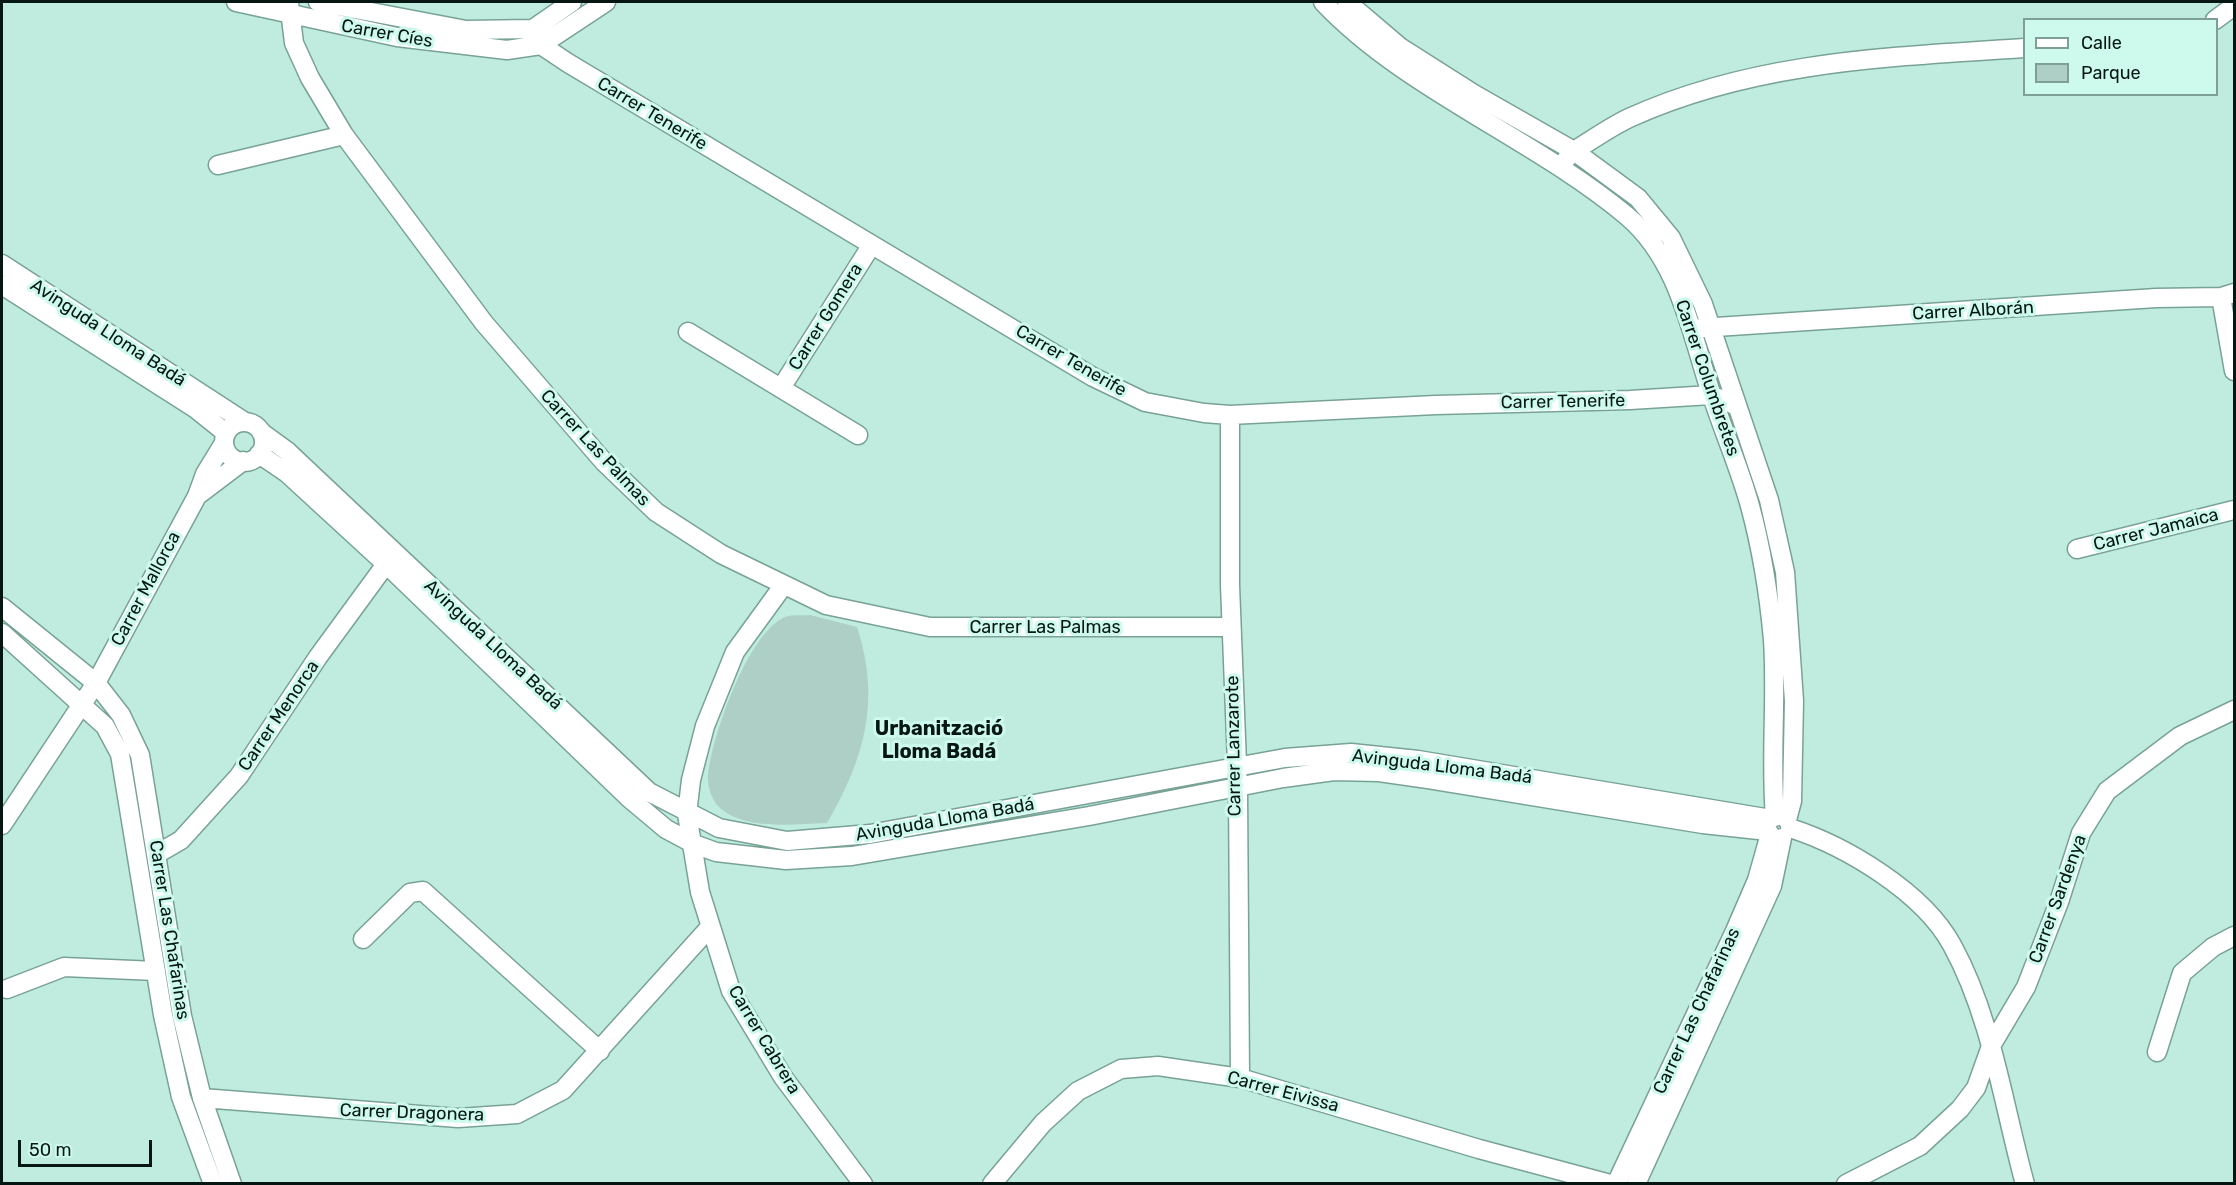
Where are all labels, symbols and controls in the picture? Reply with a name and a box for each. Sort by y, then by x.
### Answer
street label: Carrer Cíes [340,15,434,53]
legend [2023,18,2218,96]
text: Calle [2081,32,2122,54]
text: Parque [2081,62,2141,84]
street label: Carrer Tenerife [593,73,711,155]
street label: Carrer Gomera [785,260,867,374]
street label: Avinguda Lloma Badá [26,275,190,391]
street label: Carrer Columbretes [1670,297,1744,459]
street label: Carrer Alborán [1912,297,2034,325]
street label: Carrer Tenerife [1012,321,1130,401]
street label: Carrer Las Palmas [536,385,654,511]
street label: Carrer Tenerife [1501,390,1625,414]
street label: Carrer Jamaica [2091,504,2221,556]
street label: Carrer Mallorca [107,528,185,650]
street label: Avinguda Lloma Badá [419,575,567,715]
street label: Carrer Las Palmas [969,617,1121,639]
street label: Carrer Menorca [234,657,324,775]
street label: Carrer Lanzarote [1222,675,1246,817]
district label: Urbanització Lloma Badá [875,717,1003,764]
street label: Avinguda Lloma Badá [1351,745,1533,789]
street label: Avinguda Lloma Badá [854,794,1036,846]
street label: Carrer Sardenya [2025,832,2091,966]
street label: Carrer Las Chafarinas [144,839,194,1021]
street label: Carrer Las Chafarinas [1649,924,1745,1098]
street label: Carrer Cabrera [723,982,805,1098]
street label: Carrer Eivissa [1225,1067,1341,1117]
street label: Carrer Dragonera [339,1100,485,1126]
scale bar [21,1128,154,1166]
text: 50 m [29,1139,72,1161]

